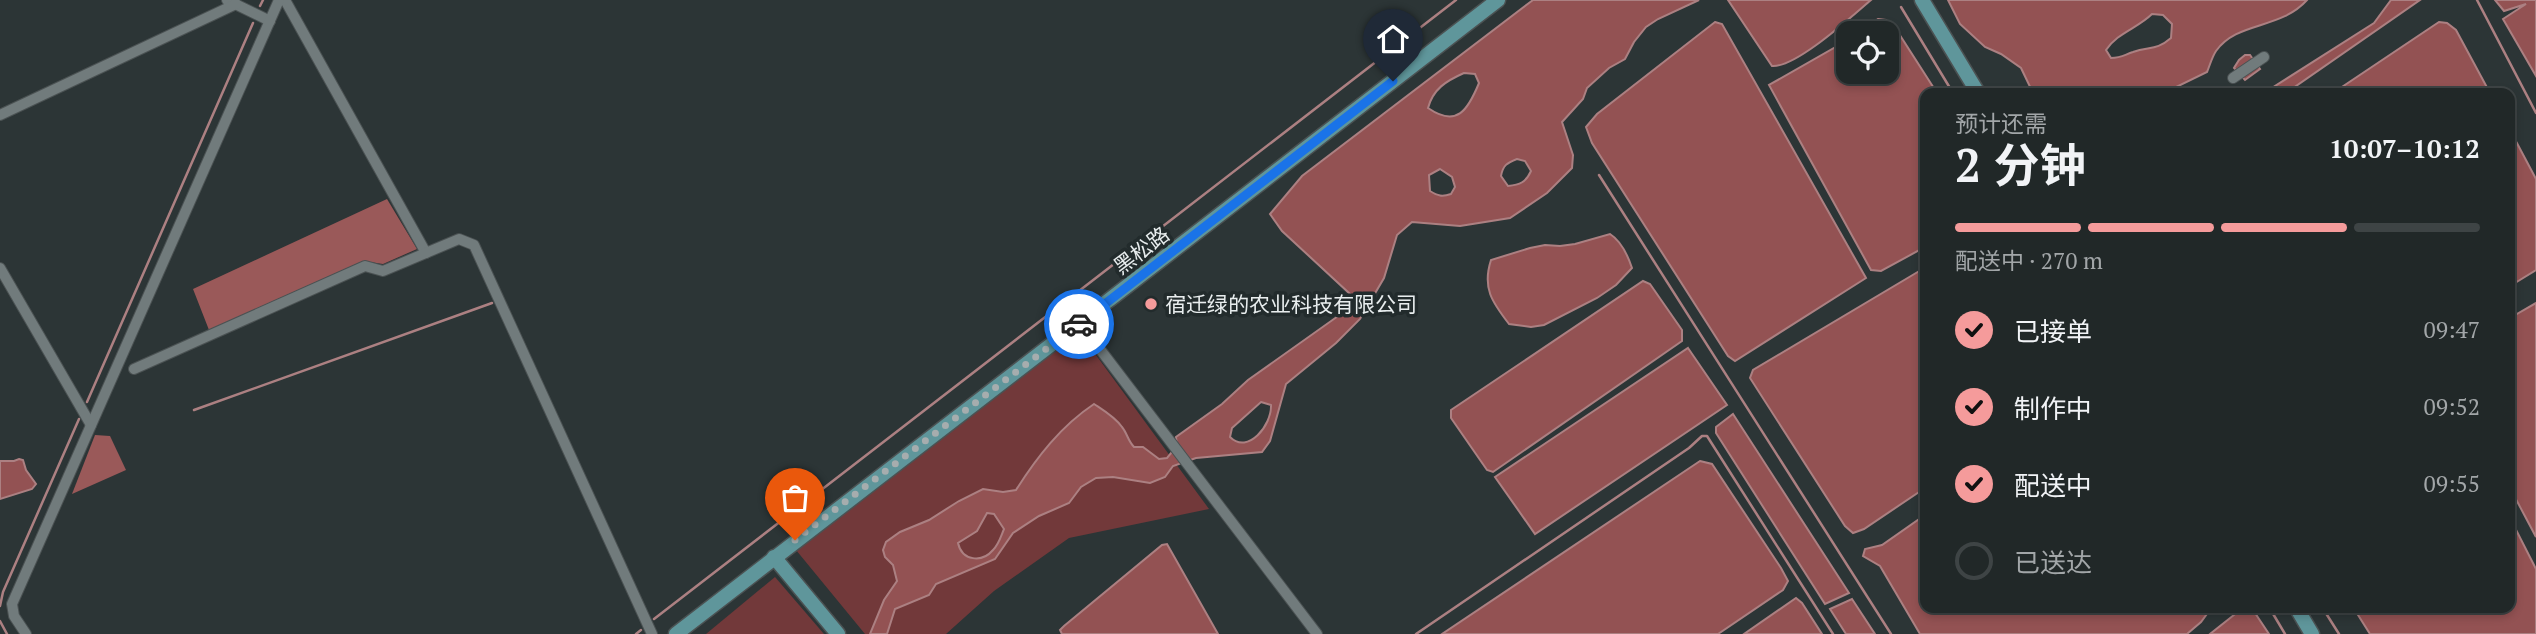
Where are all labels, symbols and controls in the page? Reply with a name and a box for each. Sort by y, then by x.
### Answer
pin [1363,9,1423,81]
icon: home [1374,20,1412,58]
map controls [1836,21,1899,84]
button: locate [1836,21,1899,84]
text: 预计还需 [1955,108,2047,139]
text: 10:07–10:12 [2329,131,2480,165]
text: 2 分钟 [1955,134,2085,195]
street label: 黑松路 [1107,220,1175,280]
text: 配送中 · 270 m [1955,245,2103,276]
courier [1044,289,1114,359]
place label: 宿迁绿的农业科技有限公司 [1165,290,1417,318]
marker: 宿迁绿的农业科技有限公司 [1143,296,1159,312]
icon: car [1060,305,1098,343]
icon: check [1955,311,1993,349]
text: 已接单 [2014,314,2092,348]
text: 09:47 [2423,314,2480,345]
icon: check [1955,388,1993,426]
text: 制作中 [2014,391,2092,425]
text: 09:52 [2423,391,2480,422]
icon: check [1955,465,1993,503]
pin [765,468,825,540]
text: 配送中 [2014,468,2092,502]
text: 09:55 [2423,468,2480,499]
icon: bag [776,479,814,517]
text: 已送达 [2014,545,2092,579]

